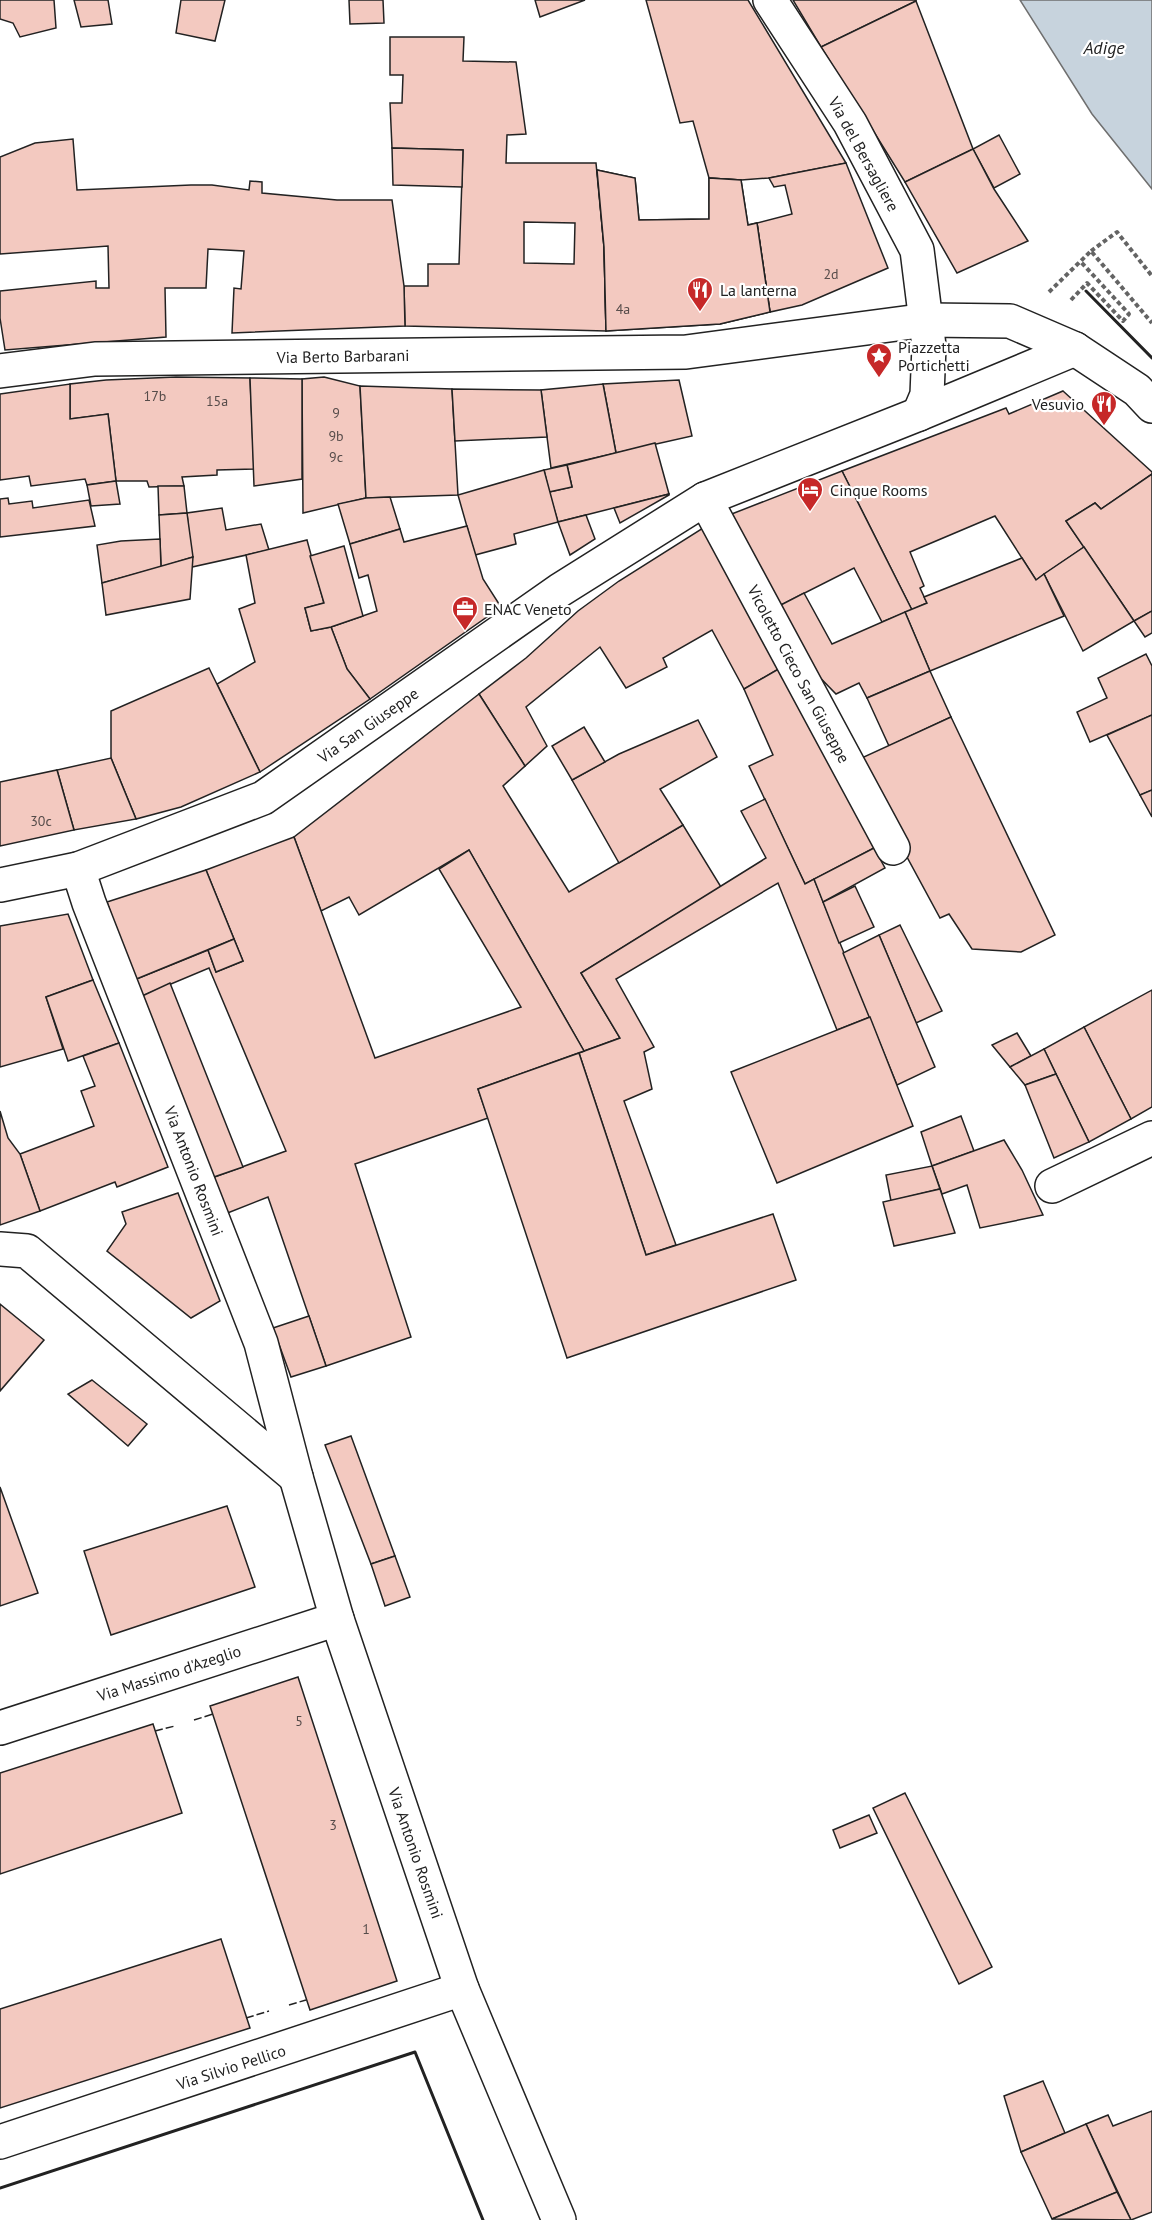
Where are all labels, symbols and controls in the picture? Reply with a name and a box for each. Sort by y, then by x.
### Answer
water label: Adige [1082,36,1125,59]
street label: Via del Bersagliere [824,92,904,215]
house number: 2d [823,265,839,283]
restaurant icon: La lanterna [685,275,715,313]
place label: La lanterna [720,280,797,300]
house number: 4a [616,300,630,318]
place label: Piazzetta Portichetti [898,337,970,375]
place icon: Piazzetta Portichetti [864,341,894,379]
street label: Via Berto Barbarani [275,345,410,367]
house number: 17b [144,387,166,405]
restaurant icon: Vesuvio [1089,389,1119,427]
house number: 15a [206,392,228,410]
place label: Vesuvio [1031,394,1084,414]
house number: 9 [332,404,340,422]
house number: 9b [328,427,344,445]
house number: 9c [329,448,343,466]
hotel icon: Cinque Rooms [795,475,825,513]
place label: Cinque Rooms [830,480,928,500]
street label: Vicoletto Cieco San Giuseppe [743,581,854,766]
office icon: ENAC Veneto [450,594,480,632]
place label: ENAC Veneto [484,599,572,619]
street label: Via San Giuseppe [313,683,422,768]
house number: 30c [30,812,52,830]
street label: Via Antonio Rosmini [160,1102,228,1239]
street label: Via Massimo d'Azeglio [94,1640,243,1706]
house number: 5 [295,1712,303,1730]
street label: Via Antonio Rosmini [384,1784,448,1921]
house number: 3 [329,1816,337,1834]
house number: 1 [362,1920,370,1938]
street label: Via Silvio Pellico [173,2040,288,2094]

